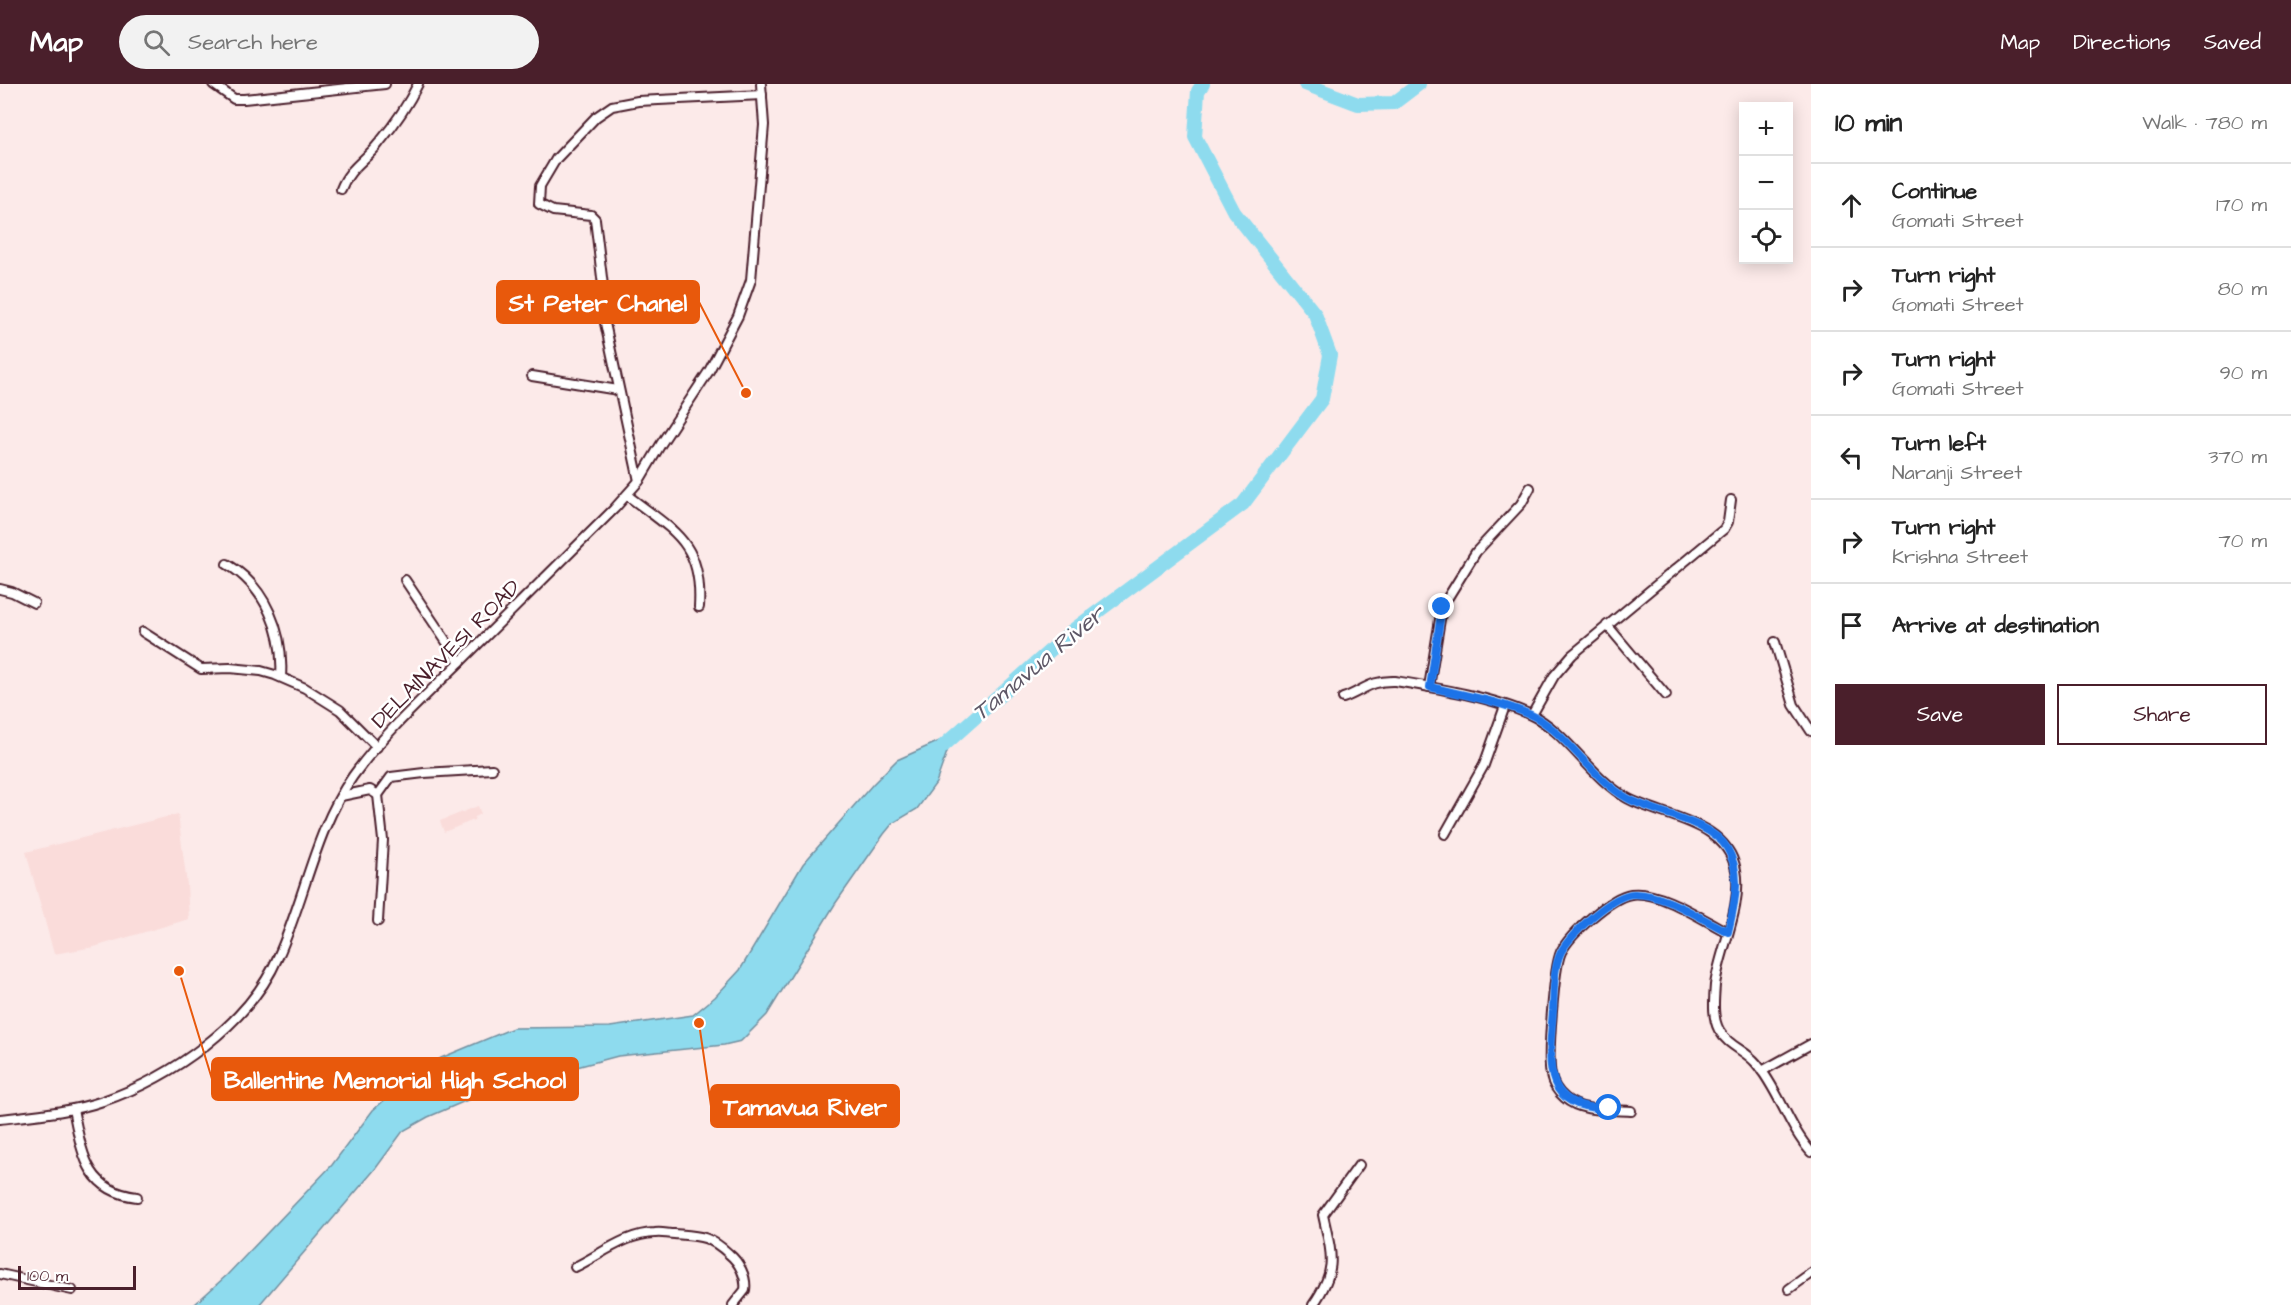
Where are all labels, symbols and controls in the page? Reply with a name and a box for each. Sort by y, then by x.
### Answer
search box [119,15,539,69]
text: Map [30,23,83,62]
icon: search [140,26,173,59]
text: Search here [188,27,318,58]
text: Map [2000,28,2040,57]
text: Directions [2073,28,2171,57]
text: Saved [2204,28,2261,57]
map controls [1739,102,1793,264]
button: + [1739,102,1793,156]
text: 10 min [1835,105,1902,141]
text: Walk · 780 m [2142,109,2267,137]
button: − [1739,156,1793,210]
text: Continue [1892,176,1977,207]
icon: ahead [1835,189,1868,222]
text: 170 m [2216,191,2267,219]
text: Gomati Street [1892,207,2024,235]
button: locate [1739,210,1793,264]
text: Turn right [1892,260,1995,291]
icon: right [1835,273,1868,306]
text: 80 m [2218,275,2267,303]
callout: St Peter Chanel [497,281,699,323]
text: St Peter Chanel [508,287,687,321]
text: Gomati Street [1892,291,2024,319]
text: Turn right [1892,344,1995,375]
icon: right [1835,357,1868,390]
text: 90 m [2219,359,2267,387]
text: Gomati Street [1892,375,2024,403]
text: Turn left [1892,428,1986,459]
icon: left [1835,441,1868,474]
text: 370 m [2208,443,2267,471]
text: Naranji Street [1892,459,2022,487]
text: Turn right [1892,512,1995,543]
icon: right [1835,525,1868,558]
text: 70 m [2219,527,2267,555]
text: Krishna Street [1892,543,2028,571]
street label: DELAINAVESI ROAD [364,572,528,736]
route end [1428,593,1454,619]
water label: Tamavua River [965,596,1114,729]
icon: arrive [1835,609,1868,642]
text: Arrive at destination [1892,610,2099,641]
button: Save [1835,684,2045,745]
button: Share [2057,684,2267,745]
callout: Ballentine Memorial High School [212,1058,578,1100]
text: Ballentine Memorial High School [224,1064,566,1099]
callout: Tamavua River [711,1085,899,1127]
text: Tamavua River [722,1091,888,1125]
route start [1595,1094,1621,1120]
scale bar [18,1263,136,1290]
text: 100 m [27,1265,68,1287]

